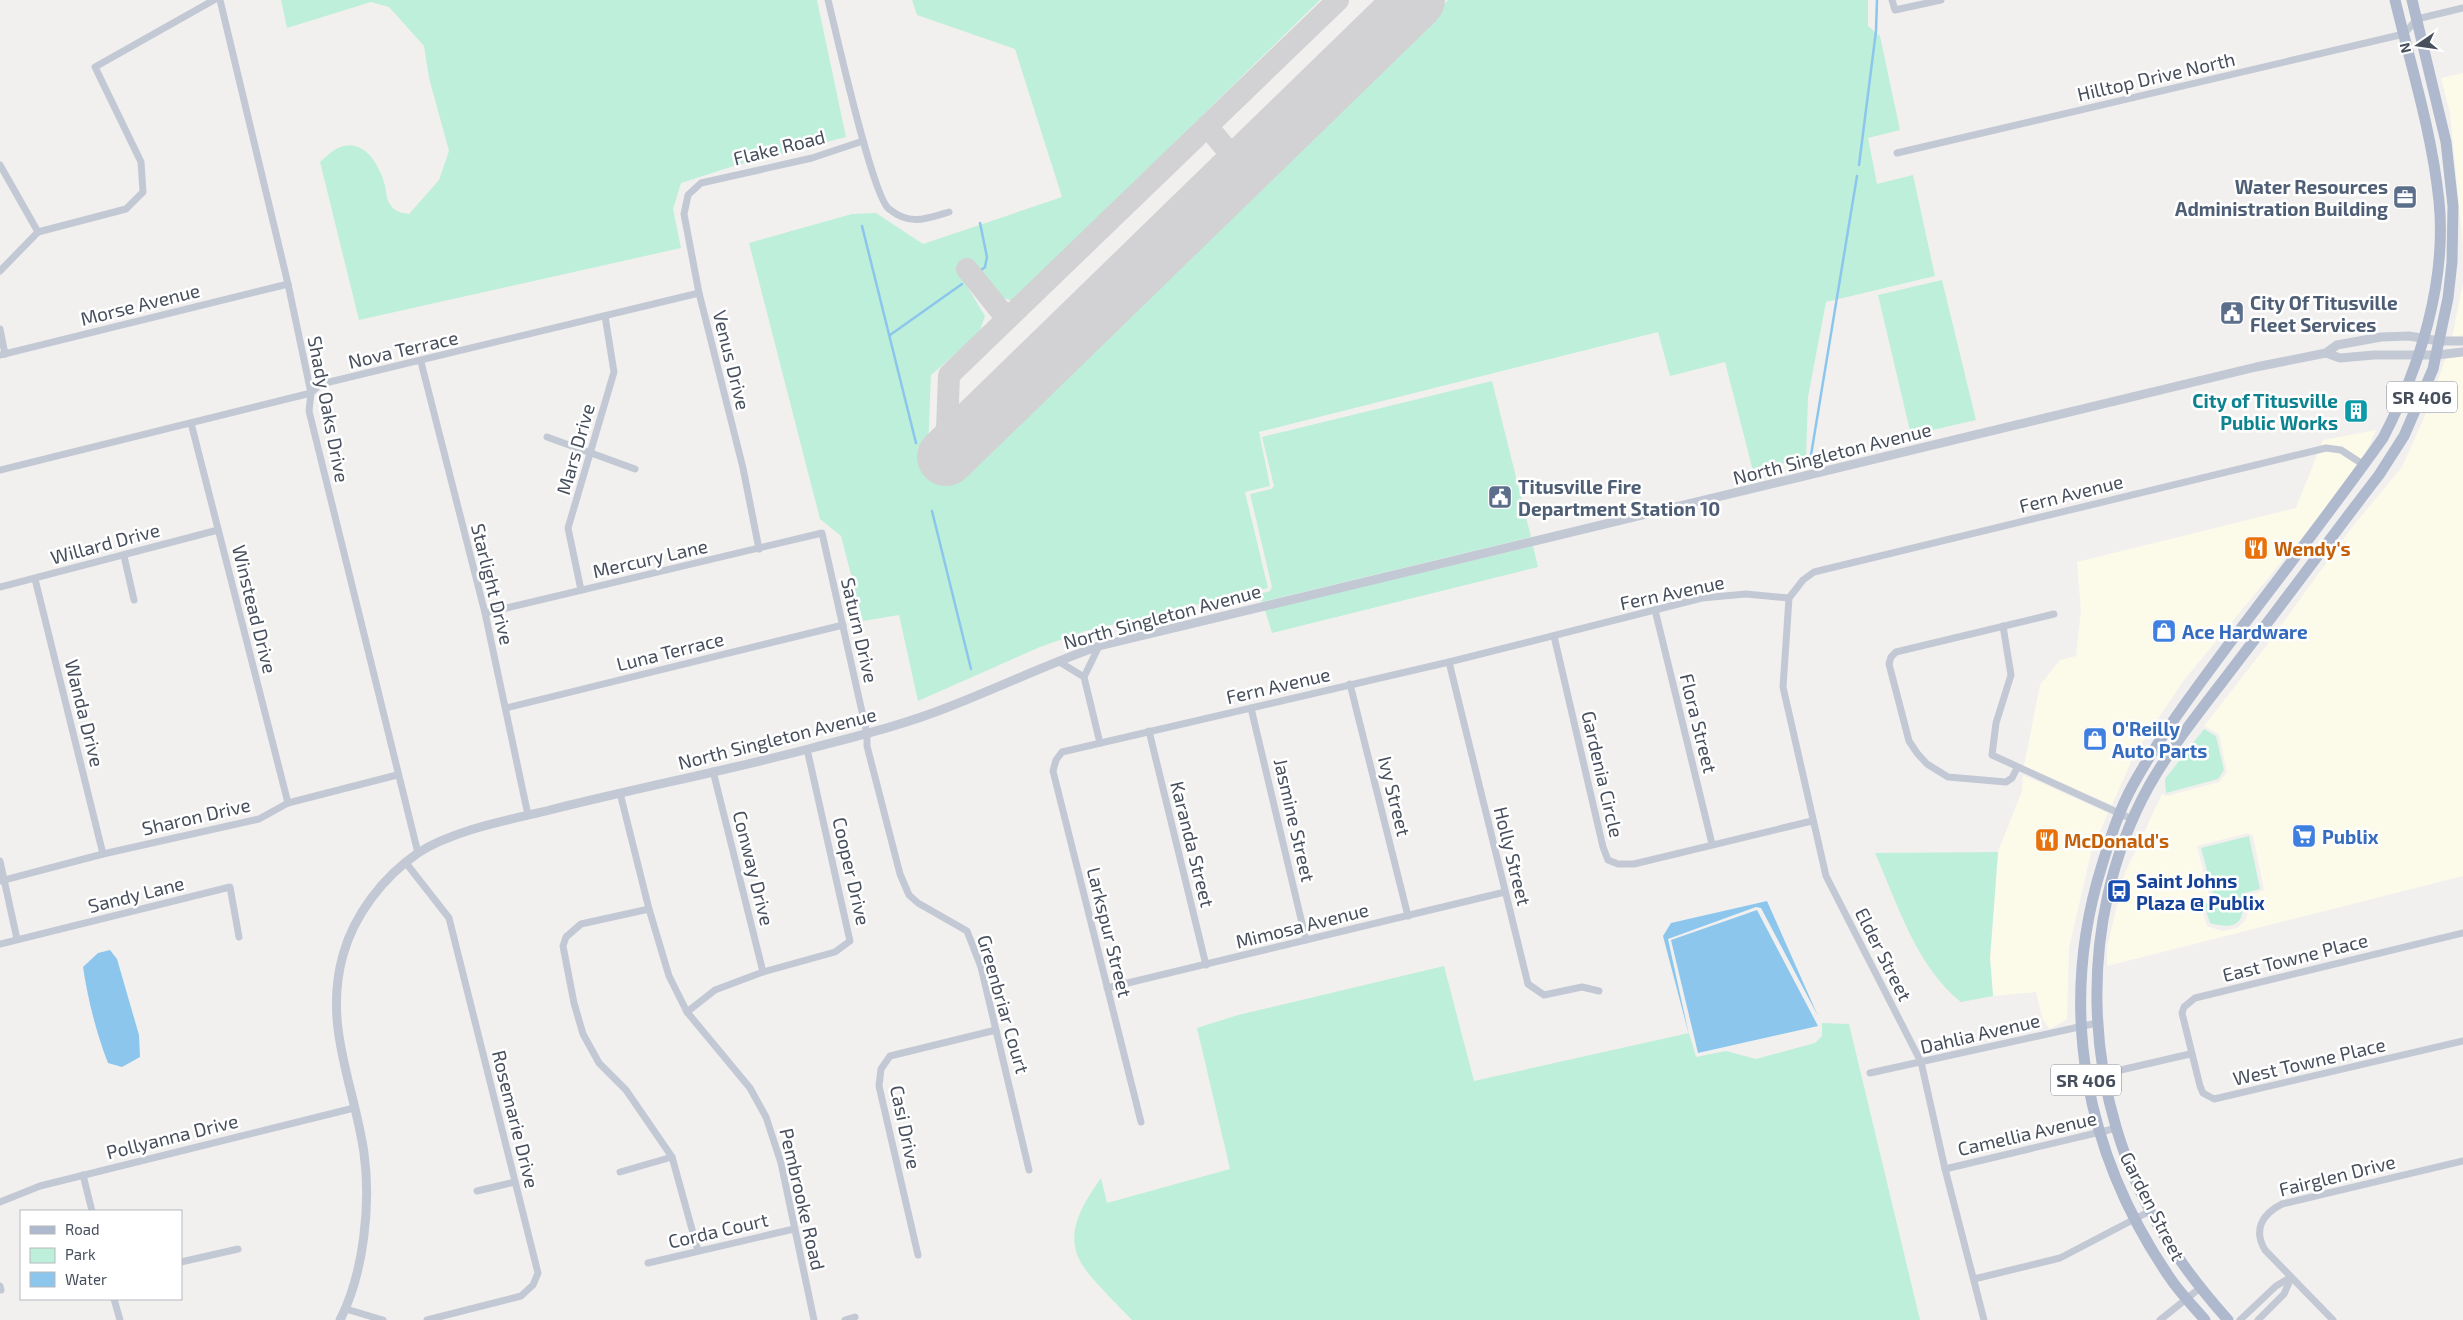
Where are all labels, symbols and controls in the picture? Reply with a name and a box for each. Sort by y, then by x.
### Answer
north arrow [2393,20,2443,70]
text: N [2395,41,2414,55]
street label: Hilltop Drive North [2075,47,2237,105]
street label: Flake Road [731,124,827,170]
place label: Water Resources Administration Building [2175,175,2388,220]
office icon: Water Resources Administration Building [2392,184,2418,210]
street label: Morse Avenue [78,278,202,330]
place label: City Of Titusville Fleet Services [2250,291,2398,336]
public building icon: City Of Titusville Fleet Services [2219,300,2245,326]
street label: Venus Drive [709,308,755,412]
street label: Nova Terrace [346,325,460,373]
street label: Shady Oaks Drive [304,334,354,484]
road number: SR 406 [2387,382,2457,412]
place label: City of Titusville Public Works [2192,389,2338,434]
building icon: City of Titusville Public Works [2343,398,2369,424]
street label: Mars Drive [551,401,599,497]
street label: North Singleton Avenue [1730,417,1934,489]
street label: Fern Avenue [2017,469,2125,517]
place label: Titusville Fire Department Station 10 [1518,475,1720,520]
public building icon: Titusville Fire Department Station 10 [1487,484,1513,510]
street label: Willard Drive [48,517,162,569]
street label: Starlight Drive [467,521,519,647]
street label: Mercury Lane [590,534,710,582]
restaurant icon: Wendy's [2243,535,2269,561]
place label: Wendy's [2274,537,2351,561]
street label: Winstead Drive [228,542,282,676]
street label: Fern Avenue [1618,570,1726,614]
street label: Saturn Drive [837,575,883,685]
street label: North Singleton Avenue [1061,579,1263,653]
shop icon: Ace Hardware [2151,618,2177,644]
place label: Ace Hardware [2182,620,2308,643]
street label: Luna Terrace [614,627,726,675]
street label: Wanda Drive [61,657,109,769]
street label: Fern Avenue [1224,662,1332,708]
street label: Flora Street [1676,671,1722,775]
street label: North Singleton Avenue [675,702,879,774]
street label: Gardenia Circle [1577,708,1629,840]
place label: O'Reilly Auto Parts [2112,717,2207,762]
shop icon: O'Reilly Auto Parts [2082,726,2108,752]
street label: Ivy Street [1374,754,1416,838]
street label: Jasmine Street [1270,756,1320,884]
street label: Karanda Street [1166,779,1220,909]
street label: Sharon Drive [139,792,253,840]
street label: Holly Street [1490,804,1536,908]
street label: Conway Drive [729,808,779,928]
street label: Cooper Drive [828,815,876,927]
supermarket icon: Publix [2291,823,2317,849]
place label: Publix [2322,825,2379,848]
restaurant icon: McDonald's [2034,827,2060,853]
place label: McDonald's [2064,829,2169,852]
street label: Larkspur Street [1083,865,1137,999]
place label: Saint Johns Plaza @ Publix [2136,869,2265,914]
street label: Sandy Lane [86,871,186,917]
bus stop icon: Saint Johns Plaza @ Publix [2106,878,2132,904]
street label: Mimosa Avenue [1233,897,1371,953]
street label: Elder Street [1851,903,1917,1005]
street label: East Towne Place [2220,928,2370,986]
street label: Greenbriar Court [973,932,1035,1076]
street label: Dahlia Avenue [1918,1008,2042,1058]
street label: West Towne Place [2230,1032,2388,1090]
street label: Rosemarie Drive [488,1048,544,1190]
road number: SR 406 [2051,1064,2121,1096]
street label: Casi Drive [886,1083,926,1171]
street label: Camellia Avenue [1955,1106,2099,1160]
street label: Pollyanna Drive [104,1109,240,1163]
street label: Pembrooke Road [775,1126,831,1272]
street label: Garden Street [2116,1148,2190,1264]
street label: Fairglen Drive [2276,1149,2398,1201]
street label: Corda Court [666,1207,770,1253]
legend [20,1210,182,1300]
text: Road [65,1220,100,1238]
text: Park [65,1245,96,1263]
text: Water [65,1270,107,1288]

